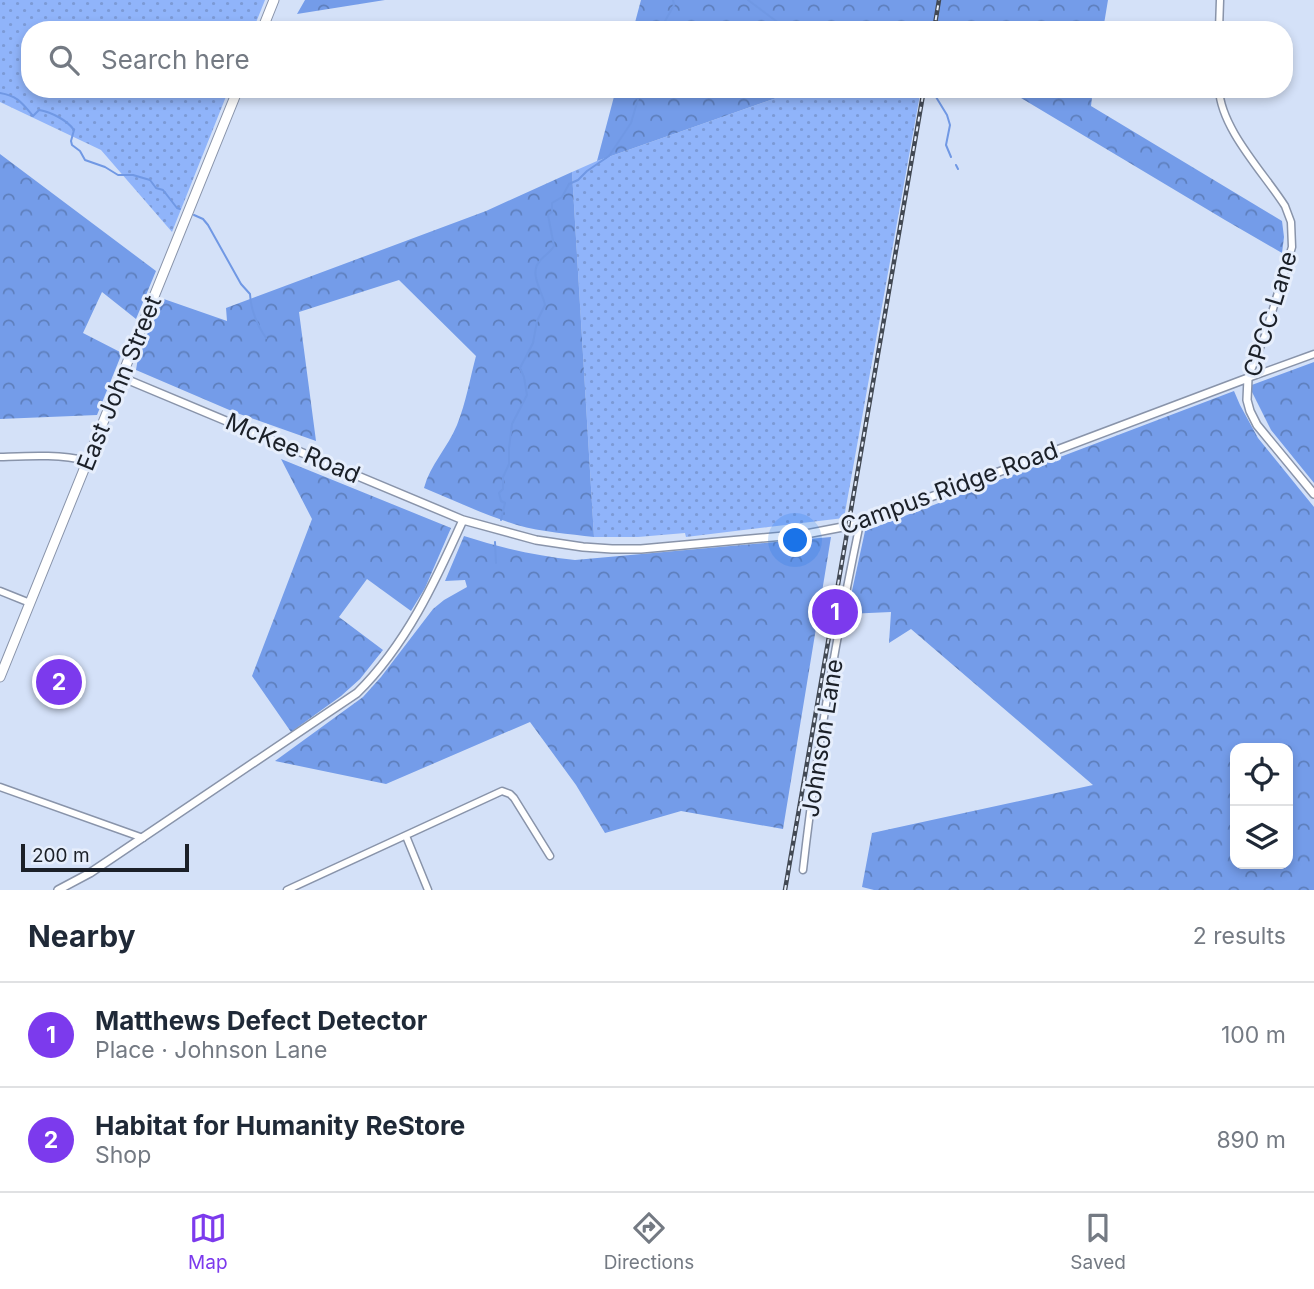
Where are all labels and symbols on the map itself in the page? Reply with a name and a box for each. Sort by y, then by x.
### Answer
street label: CPCC Lane [1237,248,1303,380]
street label: East John Street [71,291,167,475]
street label: McKee Road [221,407,365,489]
street label: Campus Ridge Road [836,435,1062,541]
your location [778,523,812,557]
pin: 1 [812,586,858,638]
pin: 2 [36,656,82,708]
street label: Johnson Lane [795,657,849,819]
scale bar [21,841,189,873]

